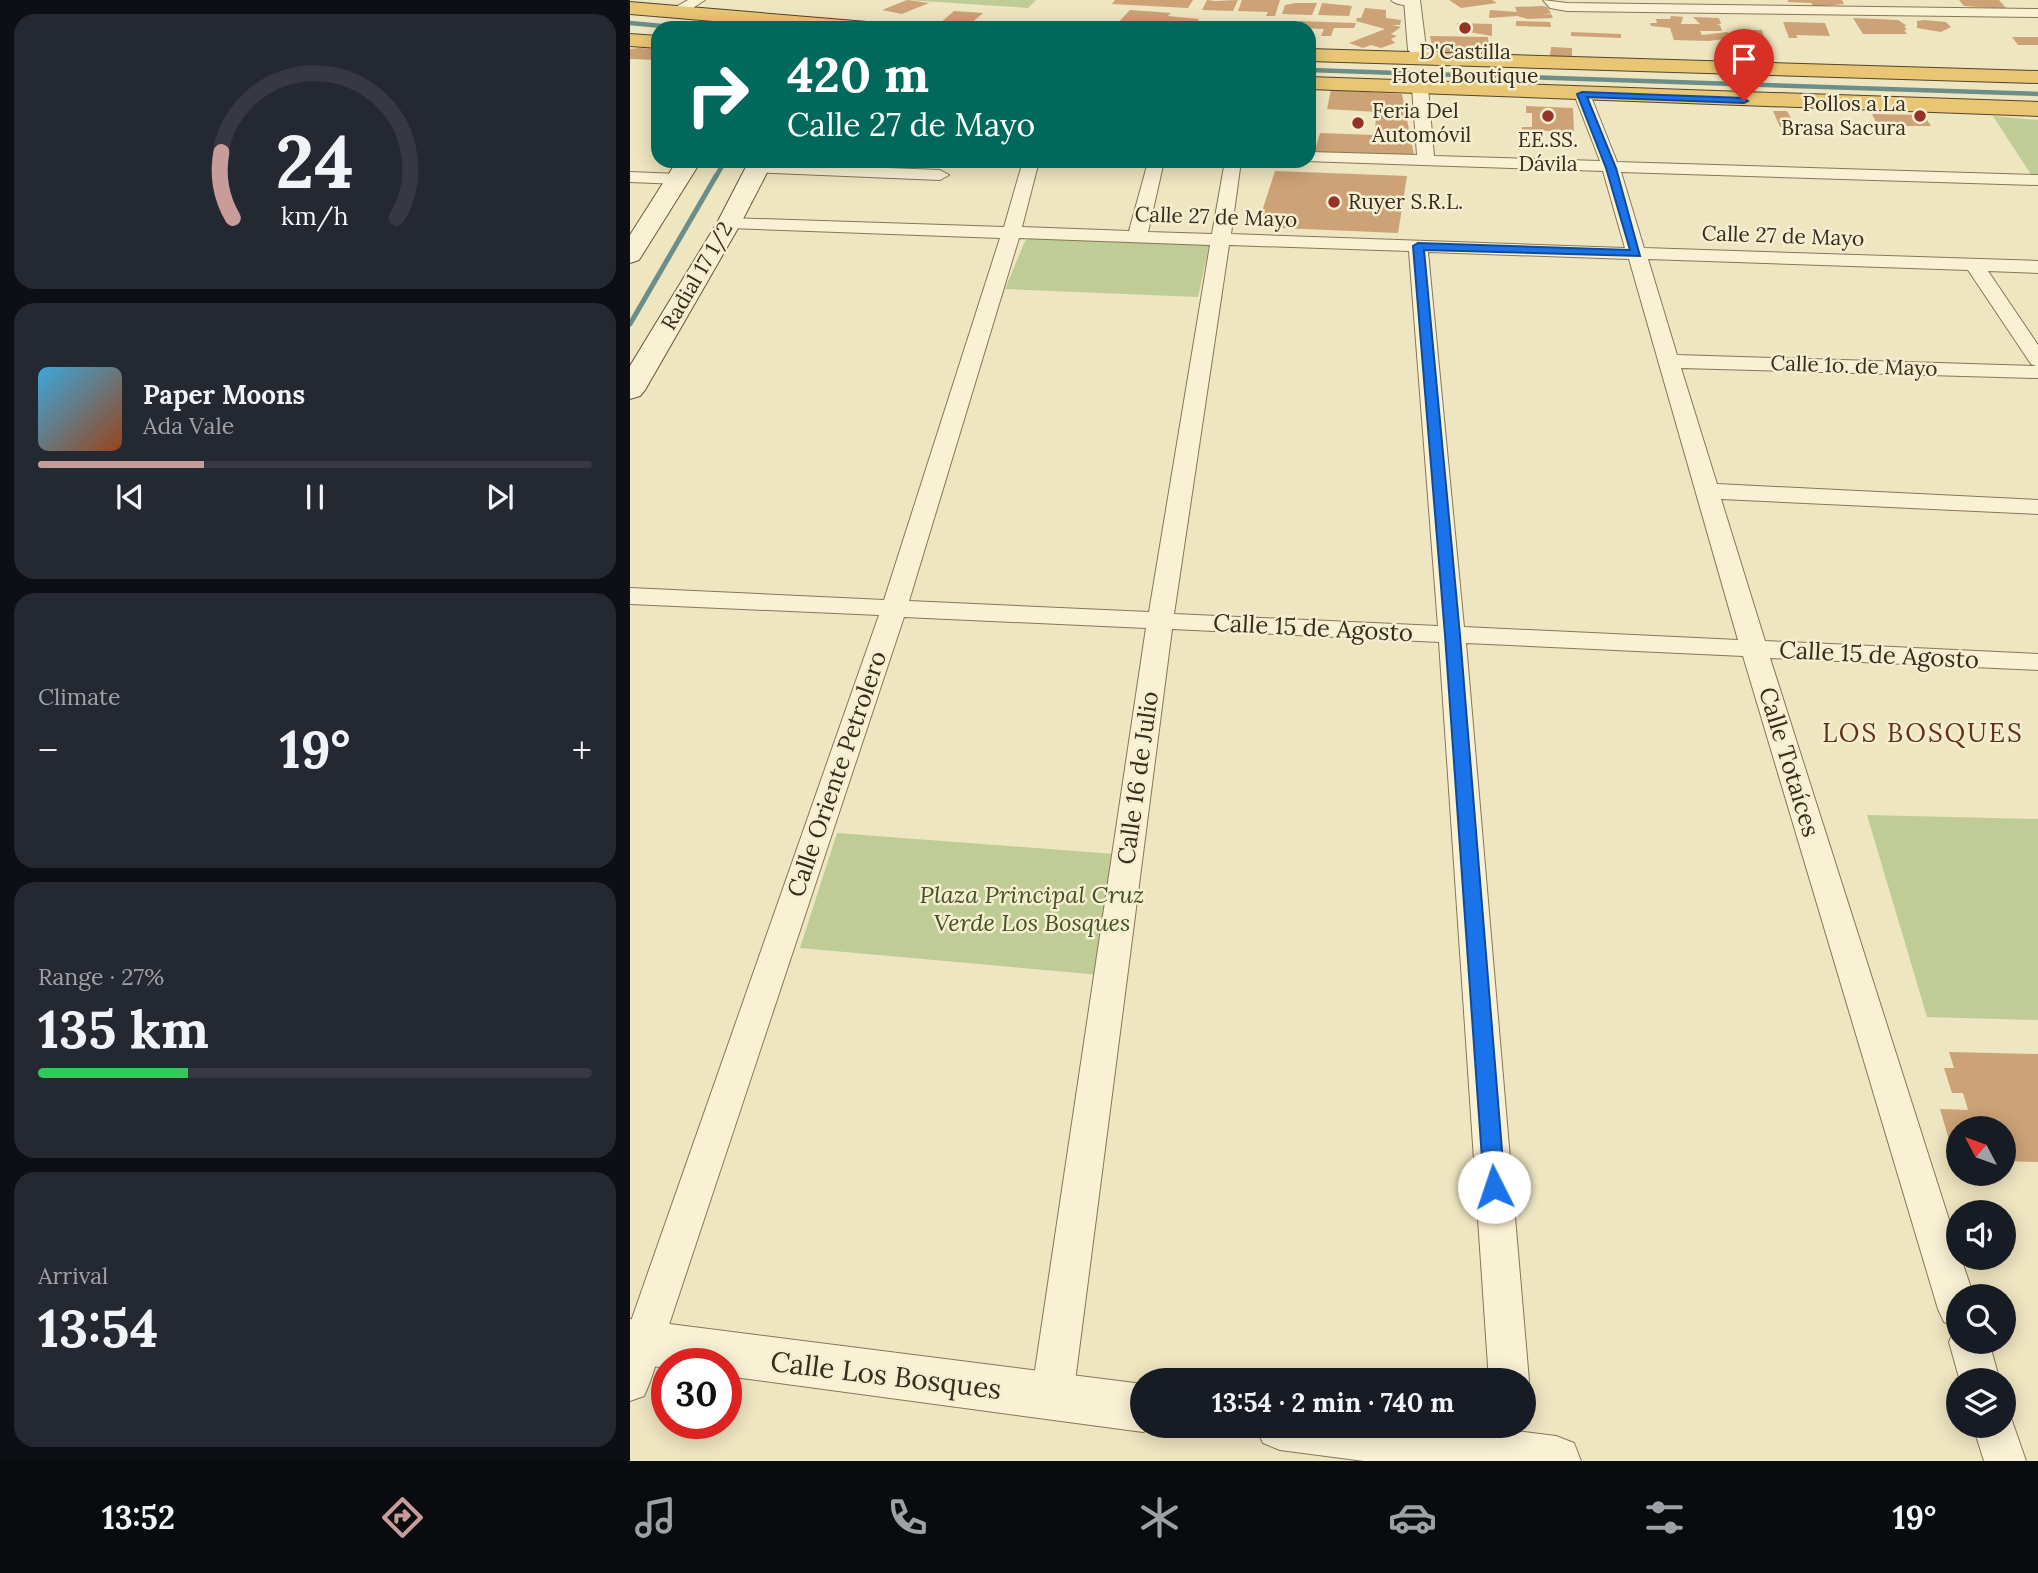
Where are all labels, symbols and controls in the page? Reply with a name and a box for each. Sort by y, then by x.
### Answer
marker: D'Castilla Hotel Boutique [1457,20,1473,36]
pin [1714,29,1774,101]
place label: D'Castilla Hotel Boutique [1392,38,1538,89]
icon: arrive [1725,40,1763,78]
text: 420 m [787,43,929,105]
icon: right [672,49,763,140]
place label: Pollos a La Brasa Sacura [1781,90,1906,141]
place label: Feria Del Automóvil [1371,97,1471,148]
text: Calle 27 de Mayo [787,104,1035,145]
marker: EE.SS. Dávila [1540,108,1556,124]
marker: Pollos a La Brasa Sacura [1912,108,1928,124]
text: 24 [276,115,354,208]
marker: Feria Del Automóvil [1350,115,1366,131]
place label: EE.SS. Dávila [1518,126,1578,177]
place label: Ruyer S.R.L. [1348,188,1463,215]
marker: Ruyer S.R.L. [1326,194,1342,210]
text: km/h [281,200,349,232]
street label: Calle 27 de Mayo [1134,200,1298,233]
street label: Radial 17 1/2 [655,217,738,335]
street label: Calle 27 de Mayo [1701,219,1865,252]
street label: Calle 1o. de Mayo [1770,349,1938,382]
text: Paper Moons [143,378,305,411]
text: Ada Vale [143,411,234,440]
icon: previous [111,478,149,516]
icon: pause [296,478,334,516]
icon: next [481,478,519,516]
street label: Calle 15 de Agosto [1212,607,1414,648]
street label: Calle 15 de Agosto [1778,634,1980,675]
street label: Calle Oriente Petrolero [780,647,893,901]
text: Climate [38,682,120,711]
street label: Calle Totaíces [1752,683,1827,840]
street label: Calle 16 de Julio [1110,689,1165,867]
text: 19° [280,716,350,782]
district label: LOS BOSQUES [1822,716,2024,749]
text: − [38,726,58,774]
text: + [572,726,592,774]
park label: Plaza Principal Cruz Verde Los Bosques [920,879,1144,938]
text: Range · 27% [38,962,164,991]
text: 135 km [38,996,209,1062]
north arrow [1946,1116,2016,1186]
map controls [1946,1116,2016,1438]
position arrow [1457,1150,1531,1224]
button: sound [1946,1200,2016,1270]
text: Arrival [38,1261,108,1290]
button: search [1946,1284,2016,1354]
text: 13:54 [38,1295,158,1361]
street label: Calle Los Bosques [768,1343,1004,1407]
speed limit sign: 30 [651,1348,742,1439]
button: layers [1946,1368,2016,1438]
text: 13:54 · 2 min · 740 m [1212,1386,1454,1419]
icon: directions [378,1493,427,1542]
icon: music [631,1493,680,1542]
icon: phone [883,1493,932,1542]
icon: climate [1135,1493,1184,1542]
icon: car [1388,1493,1437,1542]
icon: filters [1640,1493,1689,1542]
text: 13:52 [102,1497,175,1538]
text: 19° [1893,1497,1936,1538]

